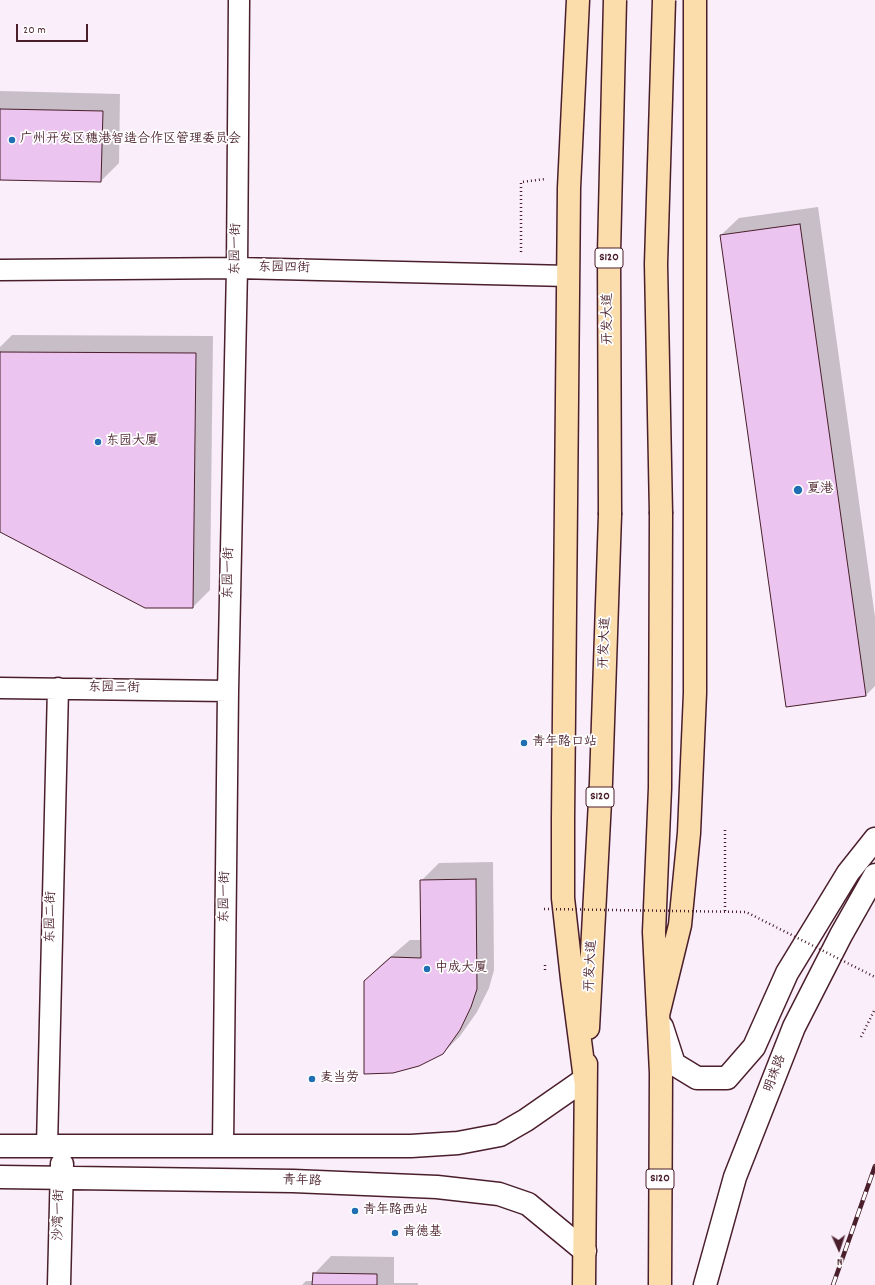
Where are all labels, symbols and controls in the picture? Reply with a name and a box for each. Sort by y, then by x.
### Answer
scale bar [18,16,90,42]
text: 20 m [23,22,46,39]
place label: 广州开发区穗港智造合作区管理委员会 [20,132,241,148]
marker: 广州开发区穗港智造合作区管理委员会 [7,135,17,145]
street label: 东园一街 [229,223,245,275]
road number: S120 [595,248,623,268]
street label: 东园四街 [258,261,310,277]
street label: 开发大道 [601,293,617,345]
place label: 东园大厦 [106,434,158,450]
marker: 东园大厦 [93,437,103,447]
place label: 夏港 [807,482,833,498]
marker: 夏港 [792,484,804,496]
street label: 东园一街 [222,547,238,599]
street label: 开发大道 [597,617,615,669]
street label: 东园三街 [88,681,140,697]
place label: 青年路口站 [532,735,597,751]
marker: 青年路口站 [519,738,529,748]
road number: S120 [586,787,614,807]
street label: 东园一街 [218,871,234,923]
street label: 东园二街 [44,891,60,943]
street label: 开发大道 [583,940,601,992]
place label: 中成大厦 [435,961,487,977]
marker: 中成大厦 [422,964,432,974]
street label: 明珠路 [762,1053,790,1095]
place label: 麦当劳 [320,1071,359,1087]
marker: 麦当劳 [307,1074,317,1084]
road number: S120 [646,1169,674,1189]
street label: 青年路 [282,1174,322,1190]
street label: 沙湾一街 [52,1189,68,1241]
place label: 青年路西站 [363,1203,428,1219]
marker: 青年路西站 [350,1206,360,1216]
place label: 肯德基 [403,1225,442,1241]
marker: 肯德基 [390,1228,400,1238]
north arrow [819,1229,859,1269]
text: N [836,1253,843,1269]

